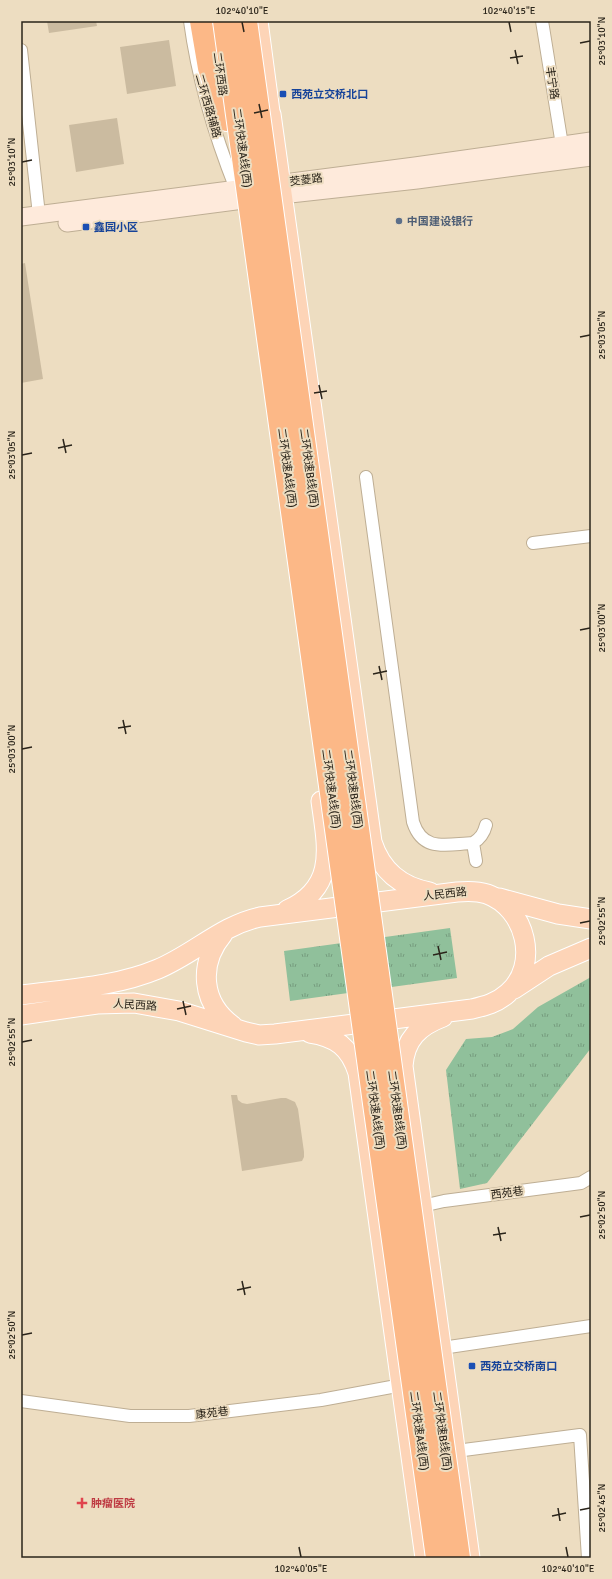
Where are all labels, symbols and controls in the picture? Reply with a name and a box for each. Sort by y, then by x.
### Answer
text: 102°40'10"E [215,5,269,17]
text: 102°40'15"E [482,5,536,17]
text: 25°03'10"N [596,17,608,65]
street label: 二环西路 [211,51,229,97]
street label: 丰宁路 [543,66,561,100]
street label: 二环西路辅路 [193,72,223,140]
place label: 西苑立交桥北口 [291,88,368,101]
marker: 西苑立交桥北口 [278,89,288,99]
street label: 二环快速A线(西) [230,107,254,189]
text: 25°03'10"N [6,138,18,186]
street label: 茭菱路 [289,172,323,188]
place label: 中国建设银行 [407,215,473,228]
marker: 中国建设银行 [394,216,404,226]
place label: 鑫园小区 [94,221,138,234]
marker: 鑫园小区 [81,222,91,232]
text: 25°03'05"N [596,311,608,359]
street label: 二环快速A线(西) [275,427,299,509]
street label: 二环快速B线(西) [297,428,321,508]
text: 25°03'05"N [6,431,18,479]
text: 25°03'00"N [596,604,608,652]
text: 25°03'00"N [6,725,18,773]
street label: 二环快速A线(西) [319,748,343,830]
street label: 二环快速B线(西) [341,749,365,829]
street label: 人民西路 [422,885,468,903]
text: 25°02'55"N [596,897,608,945]
street label: 人民西路 [113,997,157,1013]
text: 25°02'55"N [6,1018,18,1066]
street label: 二环快速A线(西) [363,1069,387,1151]
street label: 二环快速B线(西) [385,1070,409,1150]
street label: 西苑巷 [490,1184,524,1202]
text: 25°02'50"N [596,1191,608,1239]
text: 25°02'50"N [6,1311,18,1359]
place label: 西苑立交桥南口 [480,1360,557,1373]
marker: 西苑立交桥南口 [467,1361,477,1371]
street label: 二环快速A线(西) [407,1390,431,1472]
street label: 二环快速B线(西) [430,1391,454,1471]
street label: 康苑巷 [195,1405,229,1421]
text: 25°02'45"N [596,1484,608,1532]
marker: 肿瘤医院 [76,1497,88,1509]
place label: 肿瘤医院 [91,1497,135,1510]
text: 102°40'05"E [274,1563,328,1575]
text: 102°40'10"E [541,1563,595,1575]

